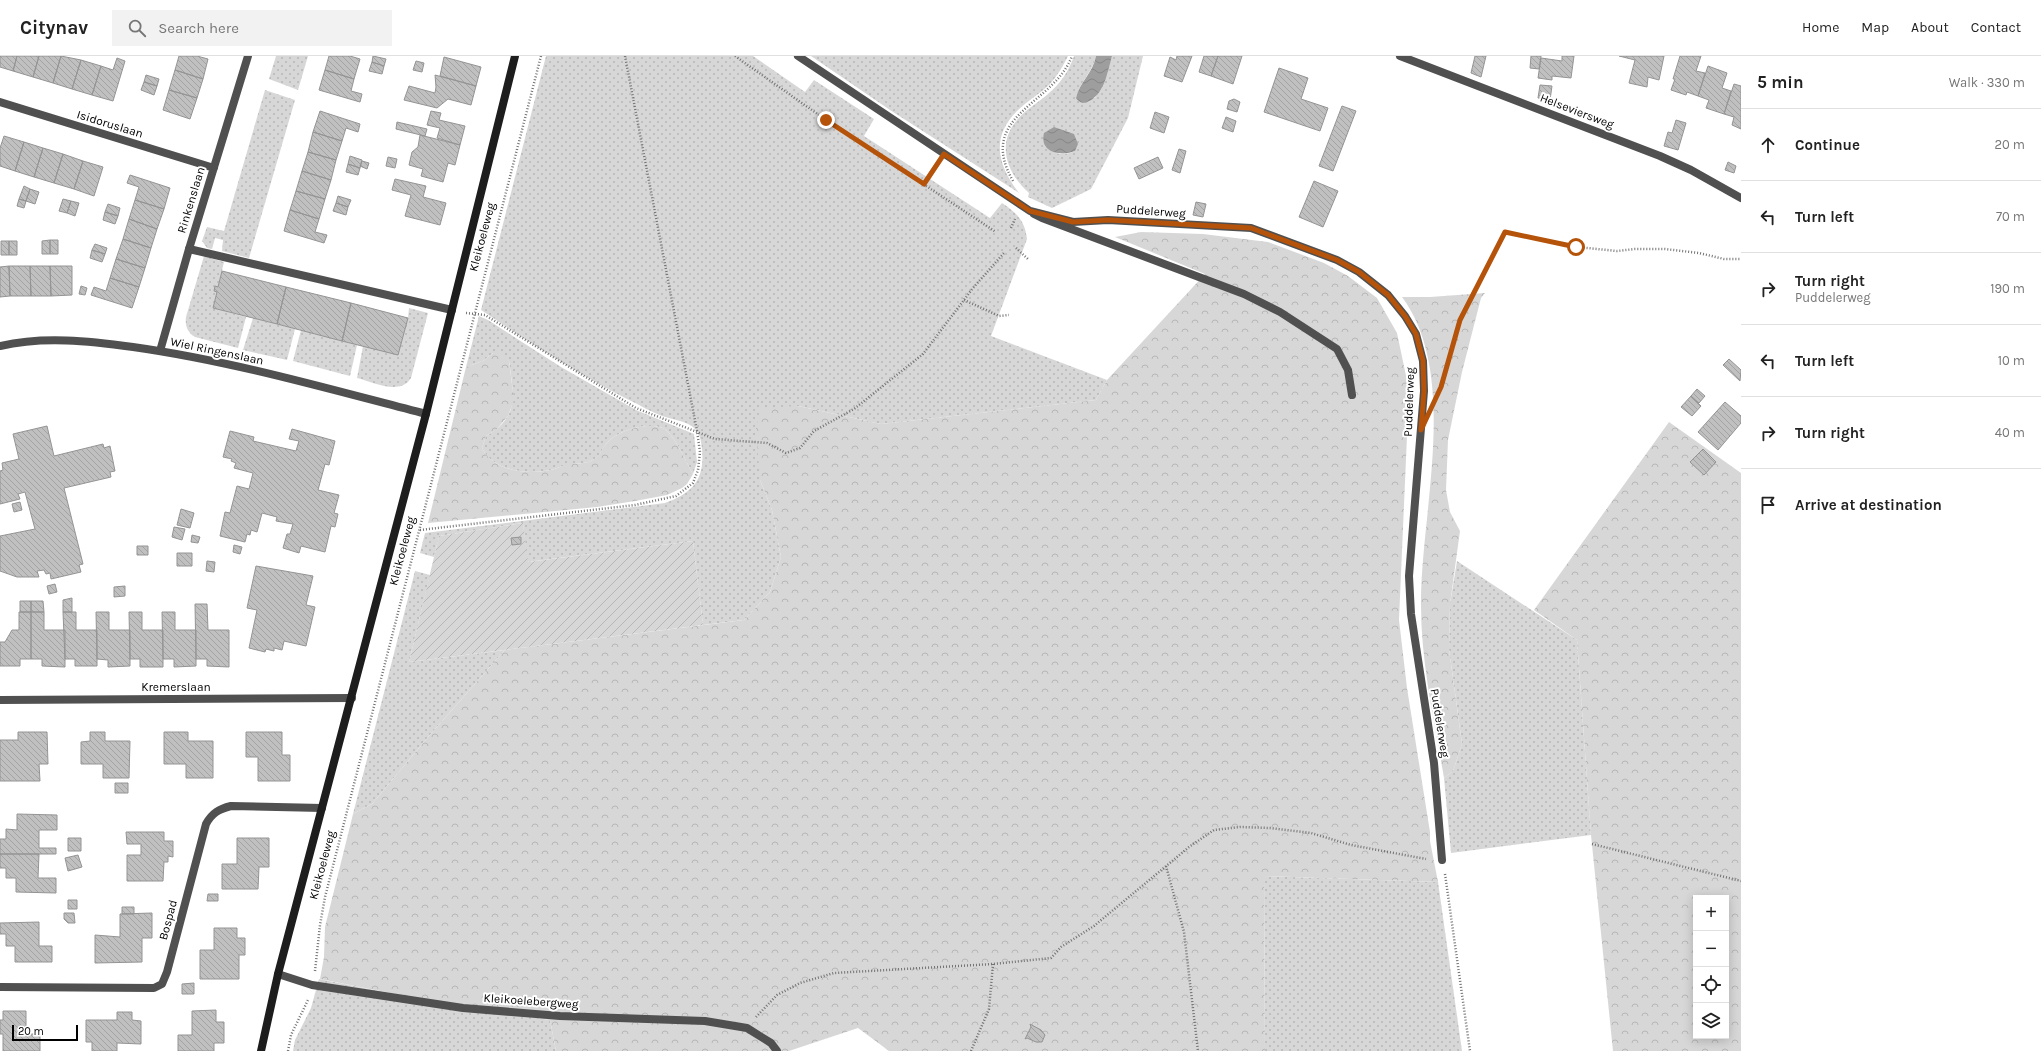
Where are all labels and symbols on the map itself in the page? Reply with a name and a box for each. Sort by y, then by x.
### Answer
street label: Helseviersweg [1538,90,1616,132]
street label: Isidoruslaan [75,107,145,141]
route end [817,111,835,129]
street label: Rinkenslaan [174,165,208,235]
street label: Kleikoeleweg [466,201,498,273]
street label: Puddelerweg [1116,202,1187,220]
route start [1567,238,1585,256]
street label: Wiel Ringenslaan [169,334,265,368]
street label: Puddelerweg [1401,367,1417,437]
street label: Kleikoeleweg [386,515,418,587]
street label: Kremerslaan [141,680,211,694]
street label: Puddelerweg [1428,687,1452,759]
street label: Kleikoeleweg [306,829,338,901]
street label: Bospad [156,898,180,942]
street label: Kleikoelebergweg [483,991,579,1011]
scale bar [12,1023,78,1042]

